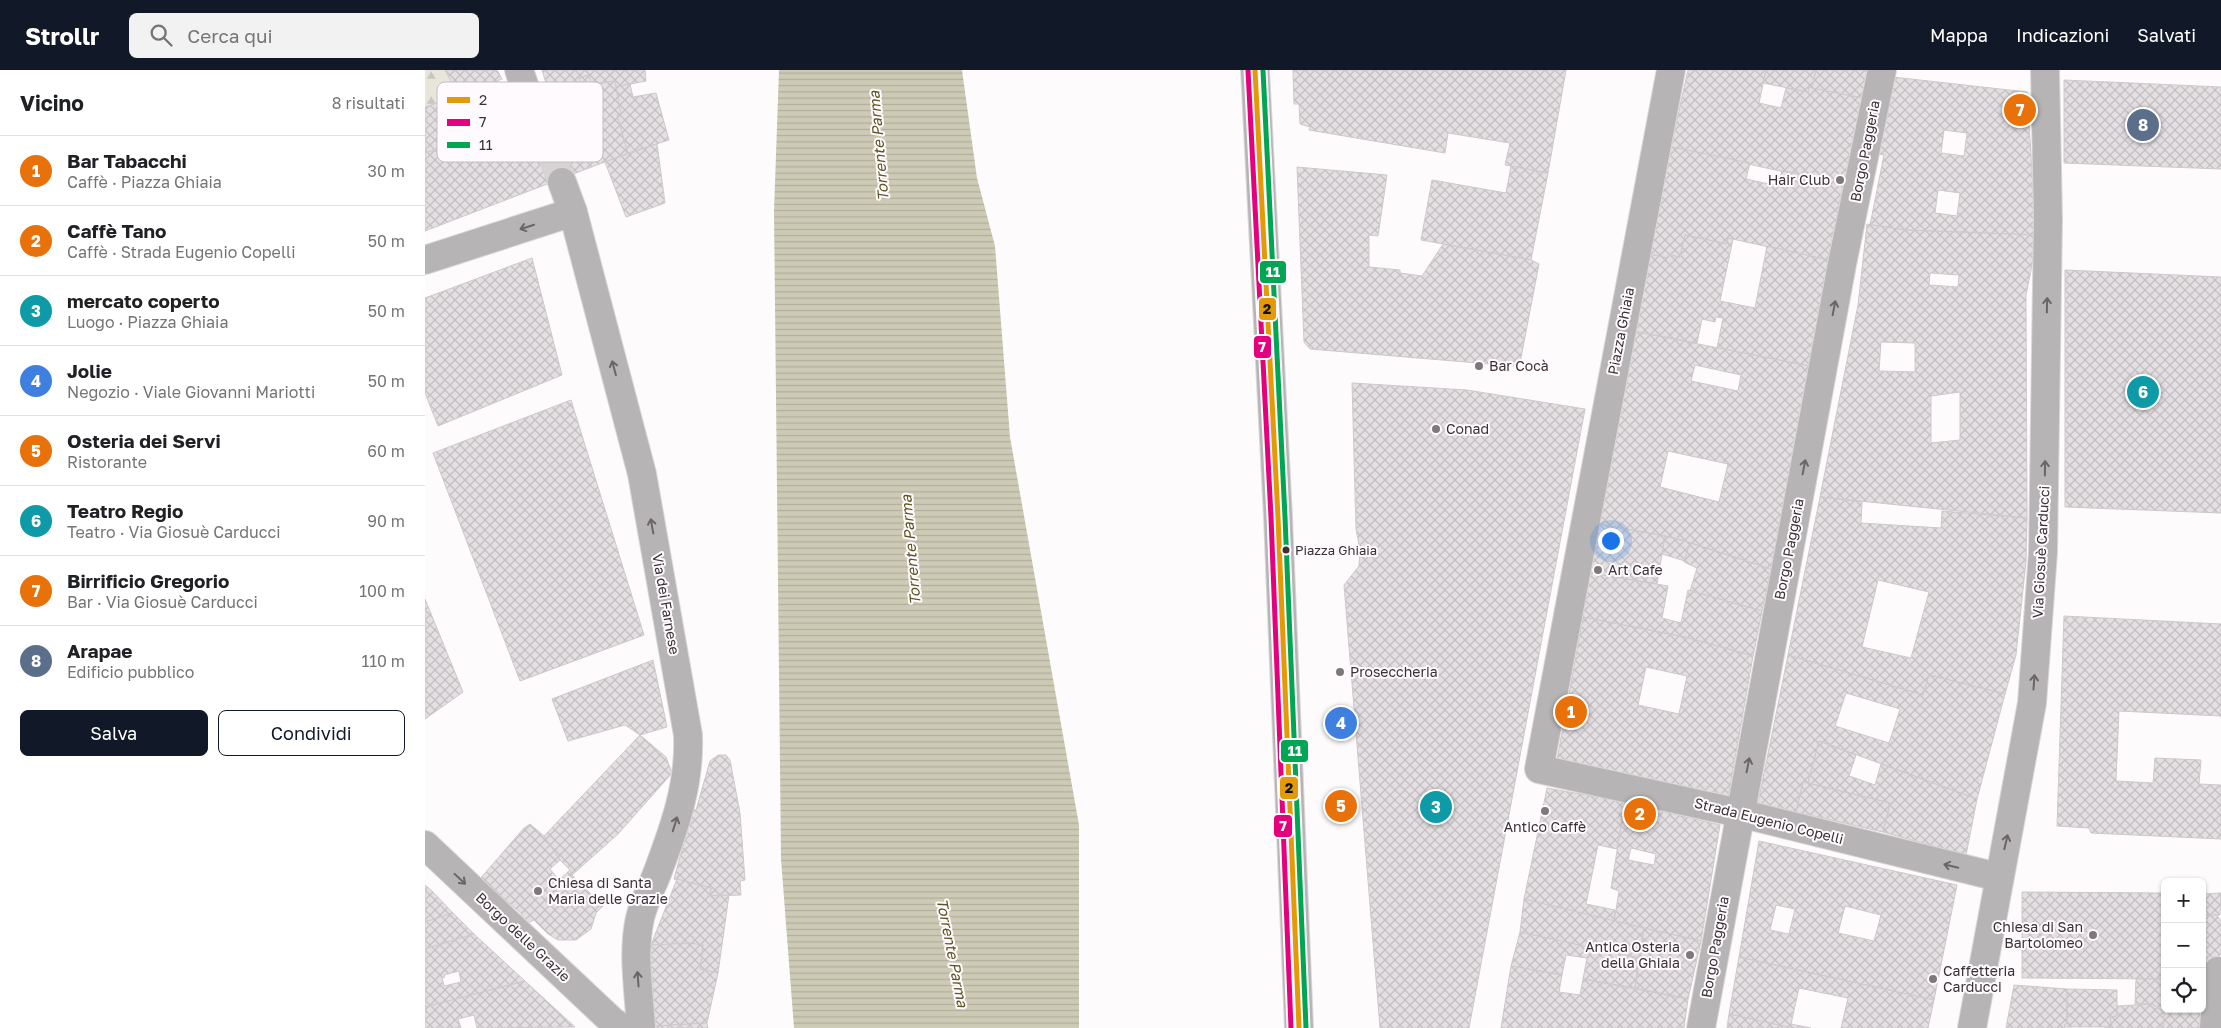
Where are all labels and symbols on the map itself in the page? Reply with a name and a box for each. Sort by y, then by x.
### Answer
legend [437,82,603,162]
water label: Torrente Parma [864,90,892,202]
text: 2 [479,91,487,108]
pin: 7 [2004,91,2036,129]
street label: Borgo Paggeria [1846,99,1883,203]
pin: 8 [2127,106,2159,144]
text: 7 [479,113,486,130]
text: 11 [479,136,493,153]
place label: Hair Club [1768,171,1830,188]
marker: Hair Club [1834,174,1846,186]
one-way arrow [519,223,535,232]
line badge: 11 [1259,260,1287,284]
text: 11 [1266,263,1280,280]
street label: Piazza Ghiaia [1604,286,1637,376]
line badge: 2 [1258,297,1277,321]
one-way arrow [2042,298,2052,314]
text: 2 [1263,300,1272,317]
one-way arrow [1830,300,1840,316]
line badge: 7 [1253,335,1272,359]
text: 7 [1258,338,1266,355]
place label: Bar Cocà [1489,357,1549,374]
one-way arrow [609,360,618,376]
marker: Bar Cocà [1473,360,1485,372]
pin: 6 [2127,373,2159,411]
place label: Conad [1446,420,1489,437]
marker: Conad [1430,423,1442,435]
one-way arrow [1800,460,1810,476]
one-way arrow [2040,460,2050,476]
street label: Via Giosuè Carducci [2029,485,2052,619]
water label: Torrente Parma [896,494,924,606]
street label: Borgo Paggeria [1770,497,1807,601]
one-way arrow [646,518,656,534]
your location [1598,528,1624,554]
place label: Piazza Ghiaia [1295,542,1377,558]
marker: Piazza Ghiaia [1281,545,1291,555]
street label: Via dei Farnese [649,552,684,656]
place label: Art Cafe [1608,561,1663,578]
marker: Art Cafe [1592,564,1604,576]
place label: Proseccheria [1350,663,1438,680]
marker: Proseccheria [1334,666,1346,678]
one-way arrow [2029,675,2039,691]
pin: 1 [1555,693,1587,731]
pin: 4 [1325,704,1357,742]
line badge: 11 [1280,739,1309,763]
text: 11 [1288,742,1302,759]
one-way arrow [1744,757,1754,773]
line badge: 2 [1279,776,1299,800]
text: 2 [1285,779,1294,796]
pin: 5 [1325,787,1357,825]
pin: 3 [1420,788,1452,826]
street label: Strada Eugenio Copelli [1693,794,1845,847]
pin: 2 [1624,795,1656,833]
marker: Antico Caffè [1539,805,1551,817]
line badge: 7 [1273,814,1293,838]
one-way arrow [671,816,681,832]
text: 7 [1279,817,1287,834]
place label: Antico Caffè [1504,818,1586,835]
one-way arrow [2002,835,2011,851]
one-way arrow [1944,861,1960,870]
one-way arrow [454,873,467,885]
place label: Chiesa di Santa Maria delle Grazie [548,874,668,907]
marker: Chiesa di Santa Maria delle Grazie [532,885,544,897]
street label: Borgo delle Grazie [473,889,574,985]
street label: Borgo Paggeria [1697,895,1732,999]
water label: Torrente Parma [934,897,972,1009]
place label: Chiesa di San Bartolomeo [1993,918,2083,951]
marker: Chiesa di San Bartolomeo [2087,929,2099,941]
place label: Antica Osteria della Ghiaia [1585,938,1680,971]
marker: Antica Osteria della Ghiaia [1684,949,1696,961]
place label: Caffetteria Carducci [1943,962,2015,995]
one-way arrow [634,972,643,988]
marker: Caffetteria Carducci [1927,973,1939,985]

